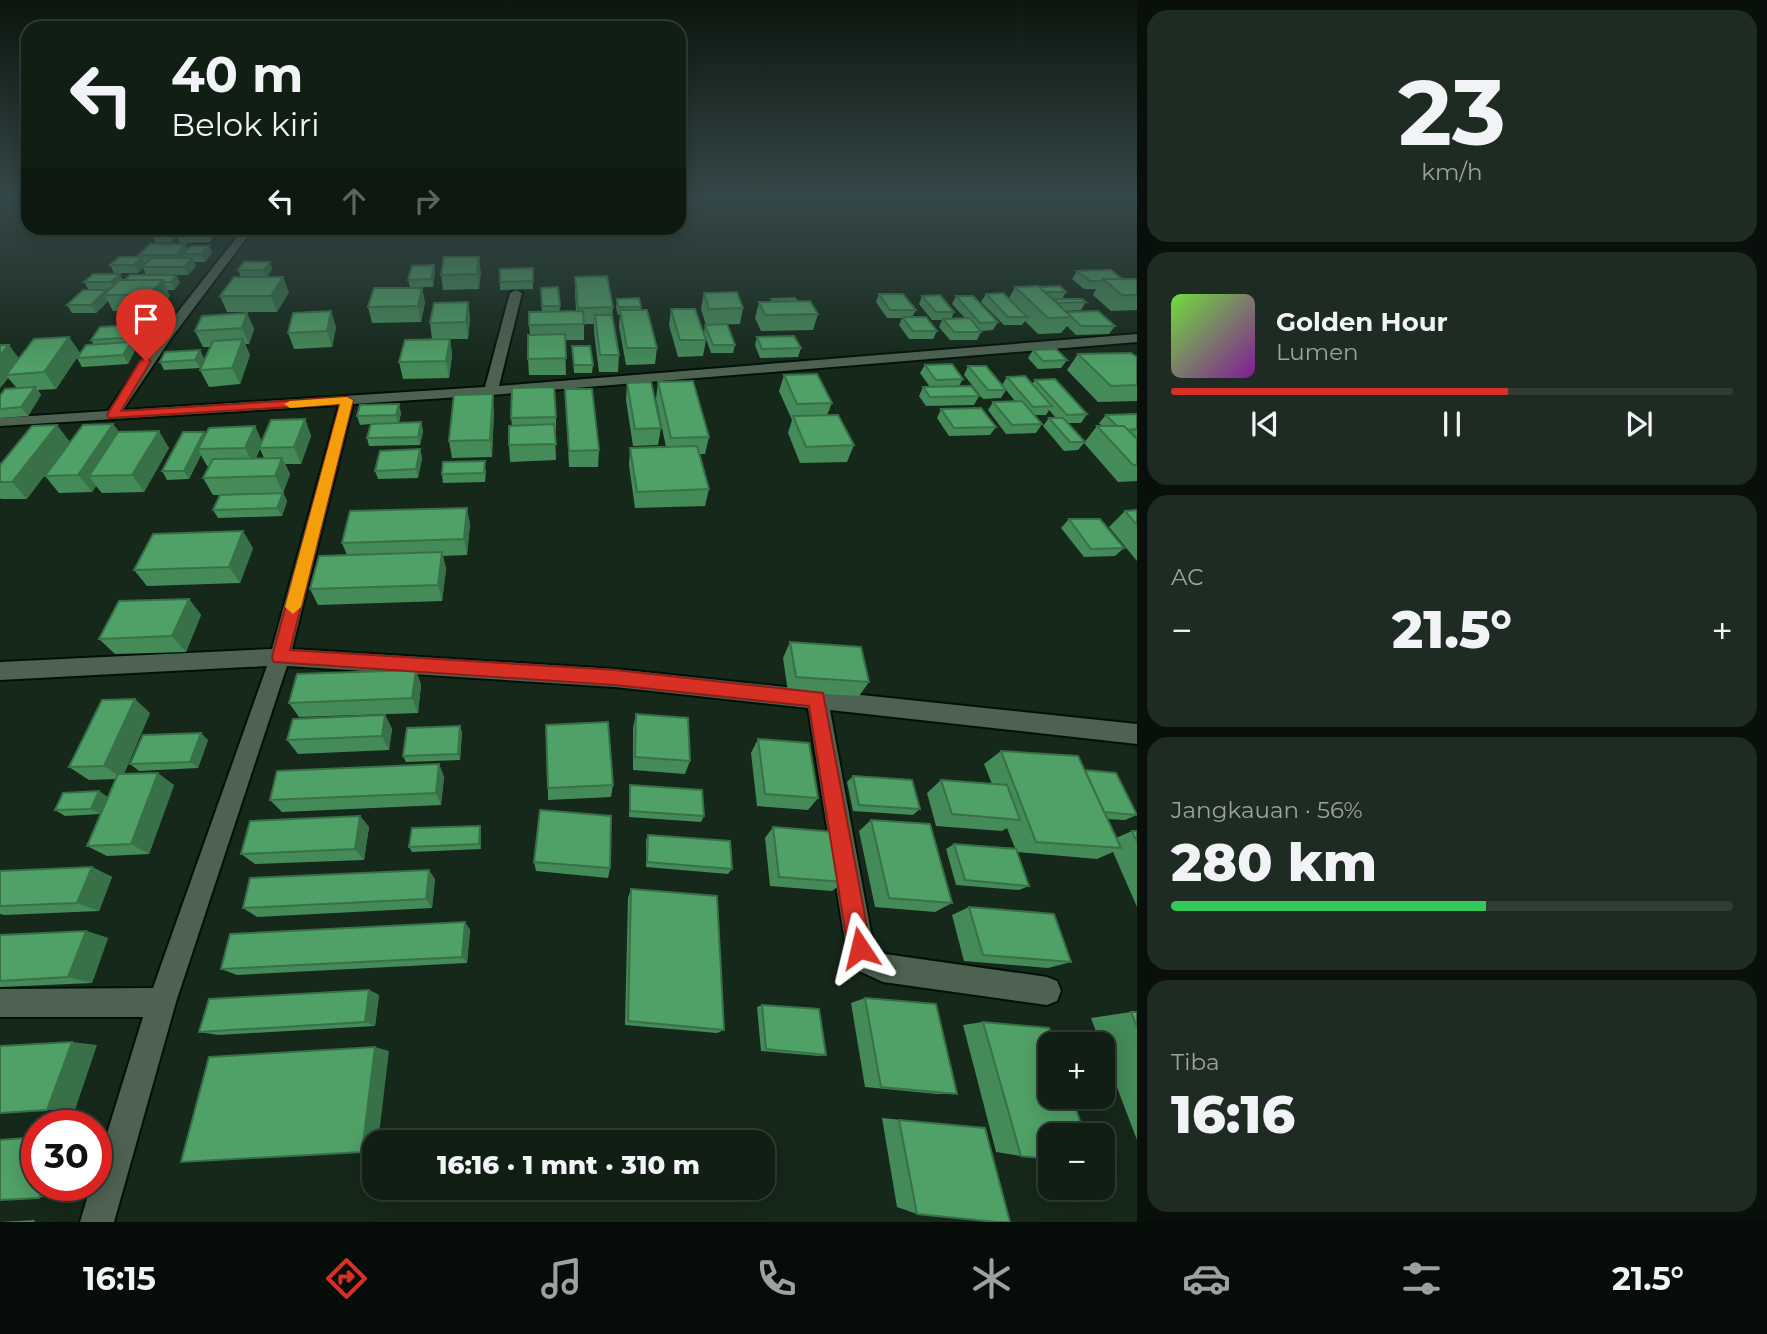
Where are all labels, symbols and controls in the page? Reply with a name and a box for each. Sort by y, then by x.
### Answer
text: 40 m [171,45,303,104]
icon: left [56,49,147,140]
text: 23 [1398,57,1506,168]
text: Belok kiri [171,105,320,144]
text: km/h [1421,158,1483,186]
icon: left [262,182,300,220]
icon: ahead [335,182,373,220]
icon: right [408,182,446,220]
pin [116,289,176,361]
icon: arrive [127,300,165,338]
text: Golden Hour [1276,306,1448,338]
text: Lumen [1276,338,1359,366]
icon: previous [1246,405,1284,443]
icon: pause [1433,405,1471,443]
icon: next [1620,405,1658,443]
text: AC [1171,563,1204,591]
text: 21.5° [1392,598,1512,661]
text: − [1171,607,1193,654]
text: + [1711,607,1733,654]
text: Jangkauan · 56% [1171,796,1363,824]
text: 280 km [1171,831,1377,894]
position arrow [823,911,897,985]
map controls [1038,1032,1115,1200]
button: + [1038,1032,1115,1109]
text: Tiba [1171,1048,1219,1076]
text: 16:16 [1171,1083,1295,1146]
speed limit sign: 30 [21,1110,112,1201]
button: − [1038,1123,1115,1200]
text: 16:16 · 1 mnt · 310 m [437,1149,700,1181]
icon: directions [322,1254,371,1303]
icon: music [537,1254,586,1303]
icon: phone [752,1254,801,1303]
icon: climate [967,1254,1016,1303]
icon: car [1182,1254,1231,1303]
icon: filters [1397,1254,1446,1303]
text: 16:15 [83,1259,156,1298]
text: 21.5° [1612,1259,1684,1298]

